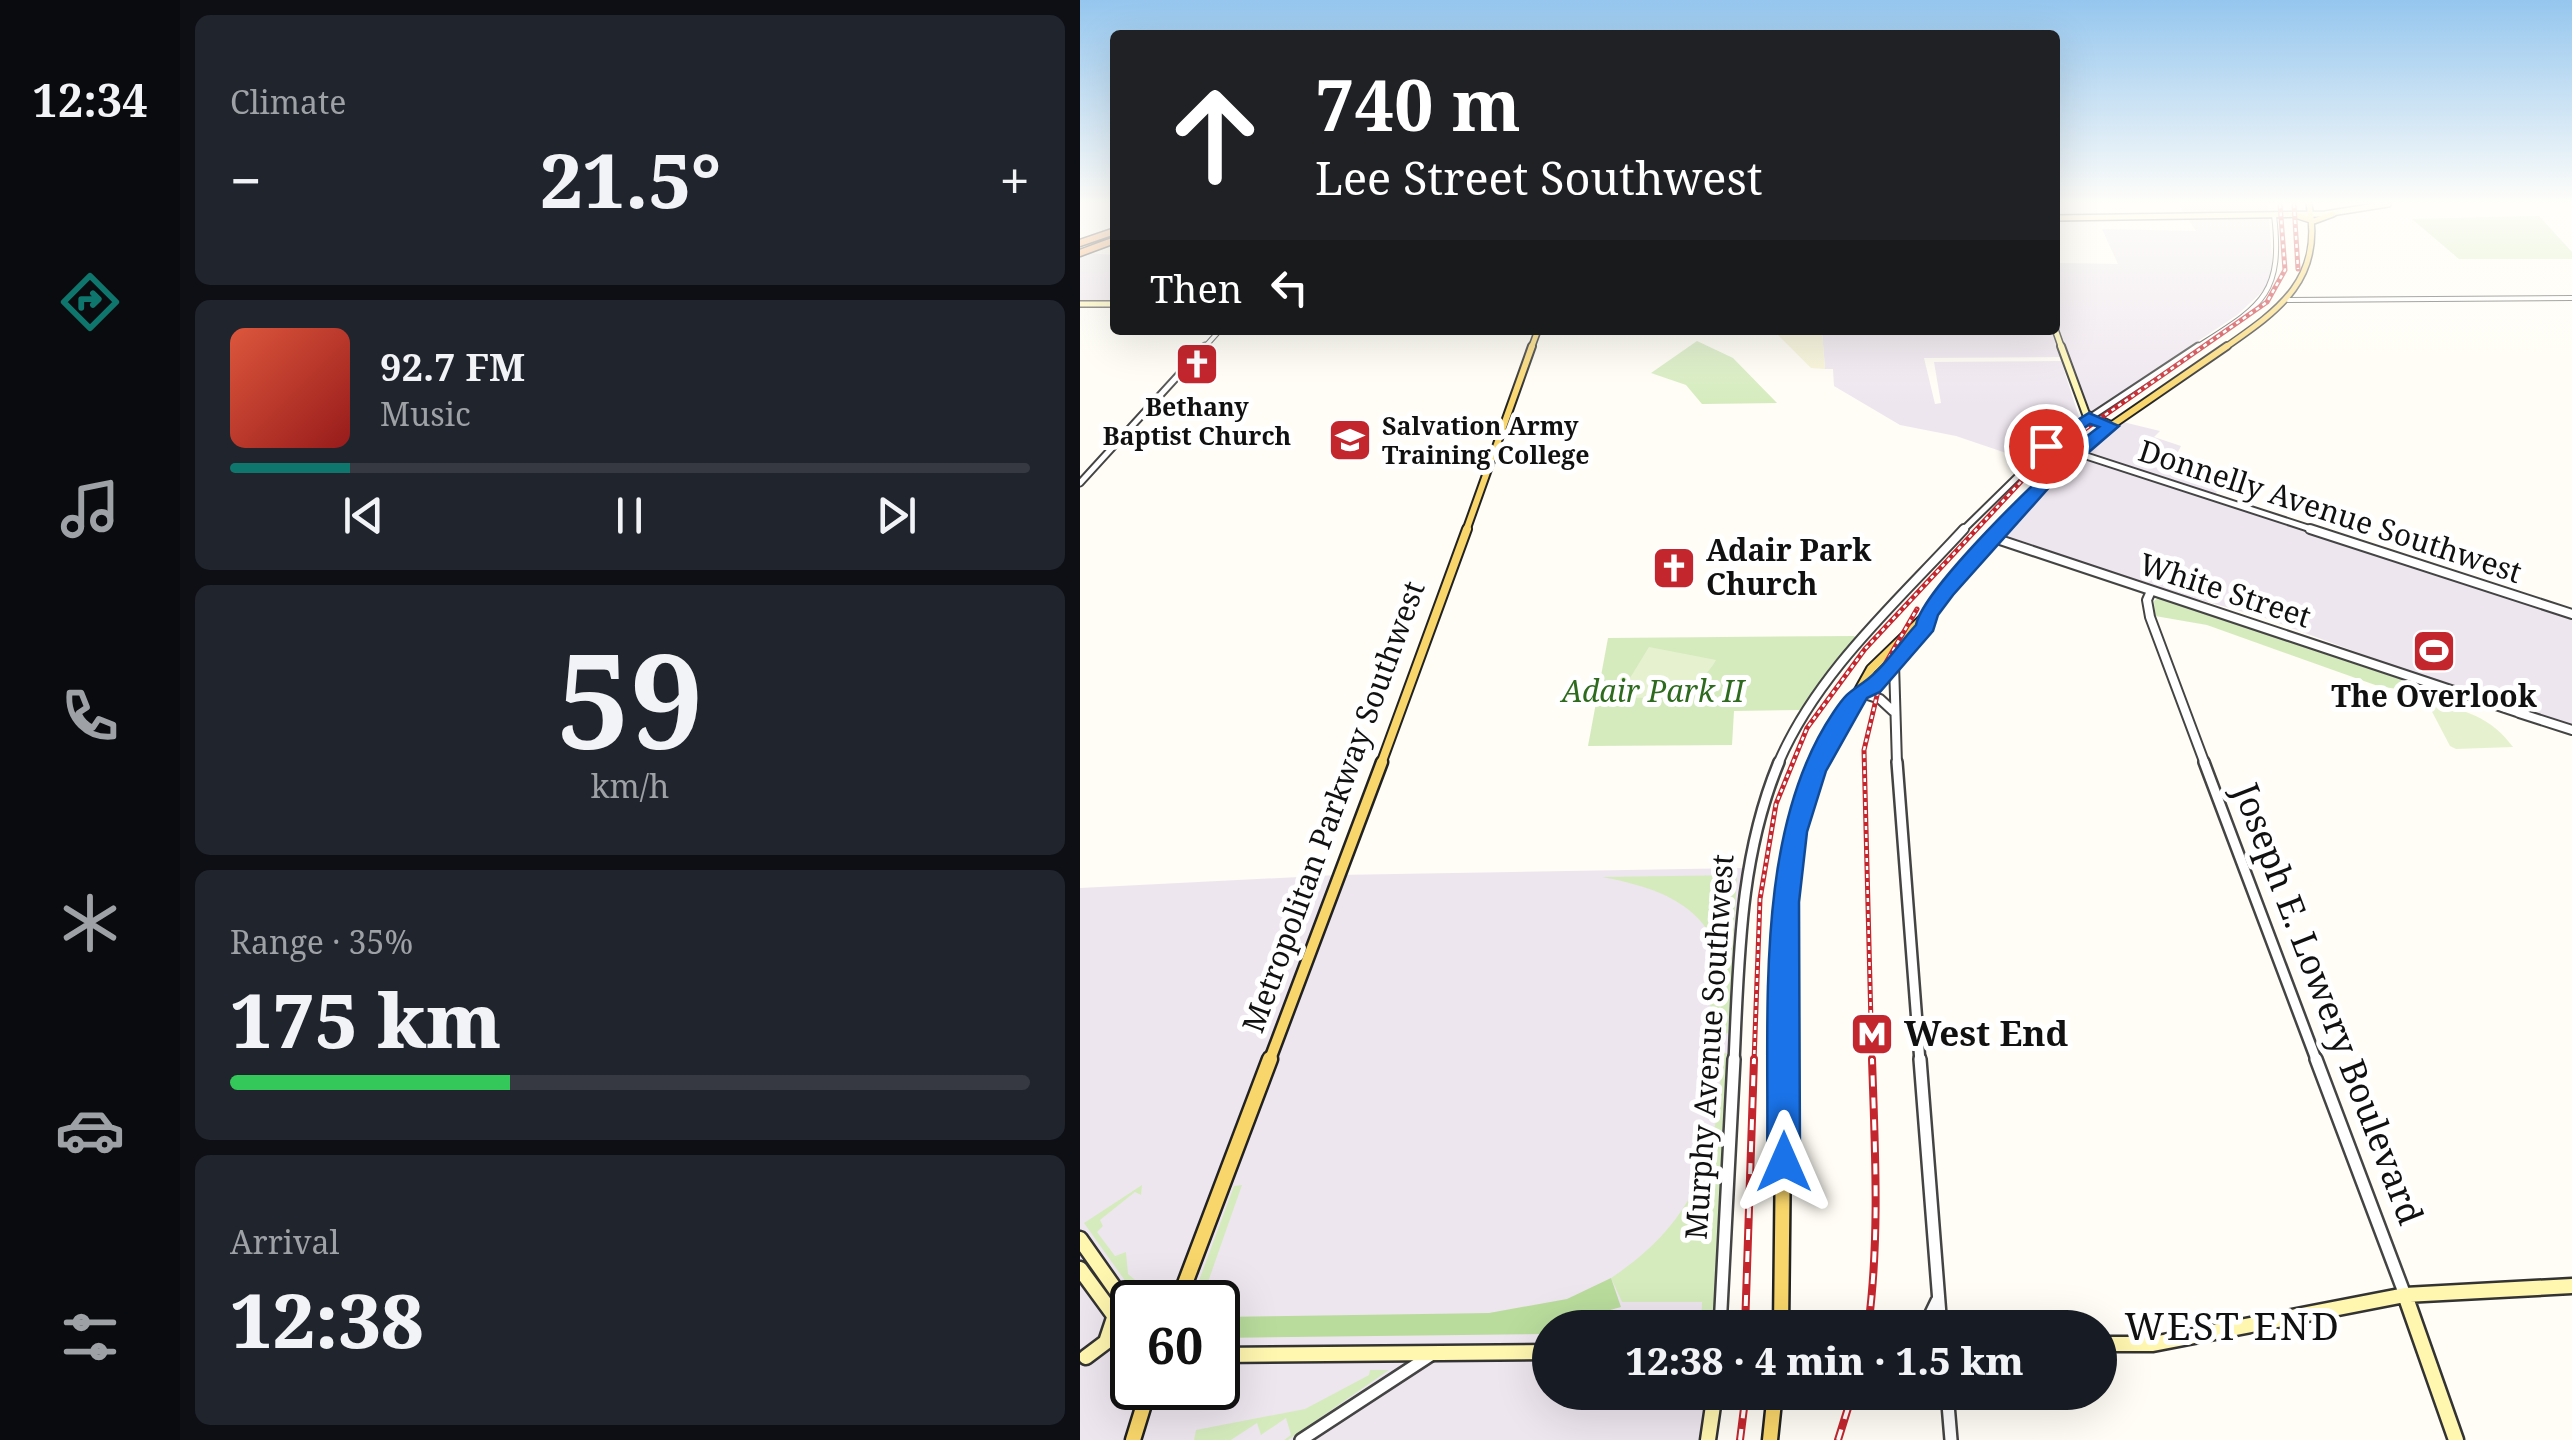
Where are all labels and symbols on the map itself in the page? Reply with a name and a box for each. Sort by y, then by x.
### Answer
church icon: Bethany Baptist Church [1174,341,1220,387]
place label: Bethany Baptist Church [1103,389,1292,452]
pin [2004,404,2089,489]
place label: Salvation Army Training College [1382,408,1590,471]
school or university icon: Salvation Army Training College [1327,417,1373,463]
street label: Donnelly Avenue Southwest [2134,429,2527,592]
place label: Adair Park Church [1706,529,1872,604]
street label: White Street [2134,543,2317,637]
church icon: Adair Park Church [1651,545,1697,591]
street label: Metropolitan Parkway Southwest [1232,575,1433,1038]
sports icon: The Overlook [2411,628,2457,674]
park label: Adair Park II [1559,670,1747,711]
place label: The Overlook [2331,675,2538,716]
street label: Joseph E. Lowery Boulevard [2223,775,2435,1231]
street label: Murphy Avenue Southwest [1675,853,1742,1241]
place label: West End [1904,1009,2069,1056]
metro station icon: West End [1849,1011,1895,1057]
position arrow [1732,1110,1836,1214]
speed limit sign: 60 [1110,1280,1240,1410]
district label: WEST END [2125,1299,2341,1351]

